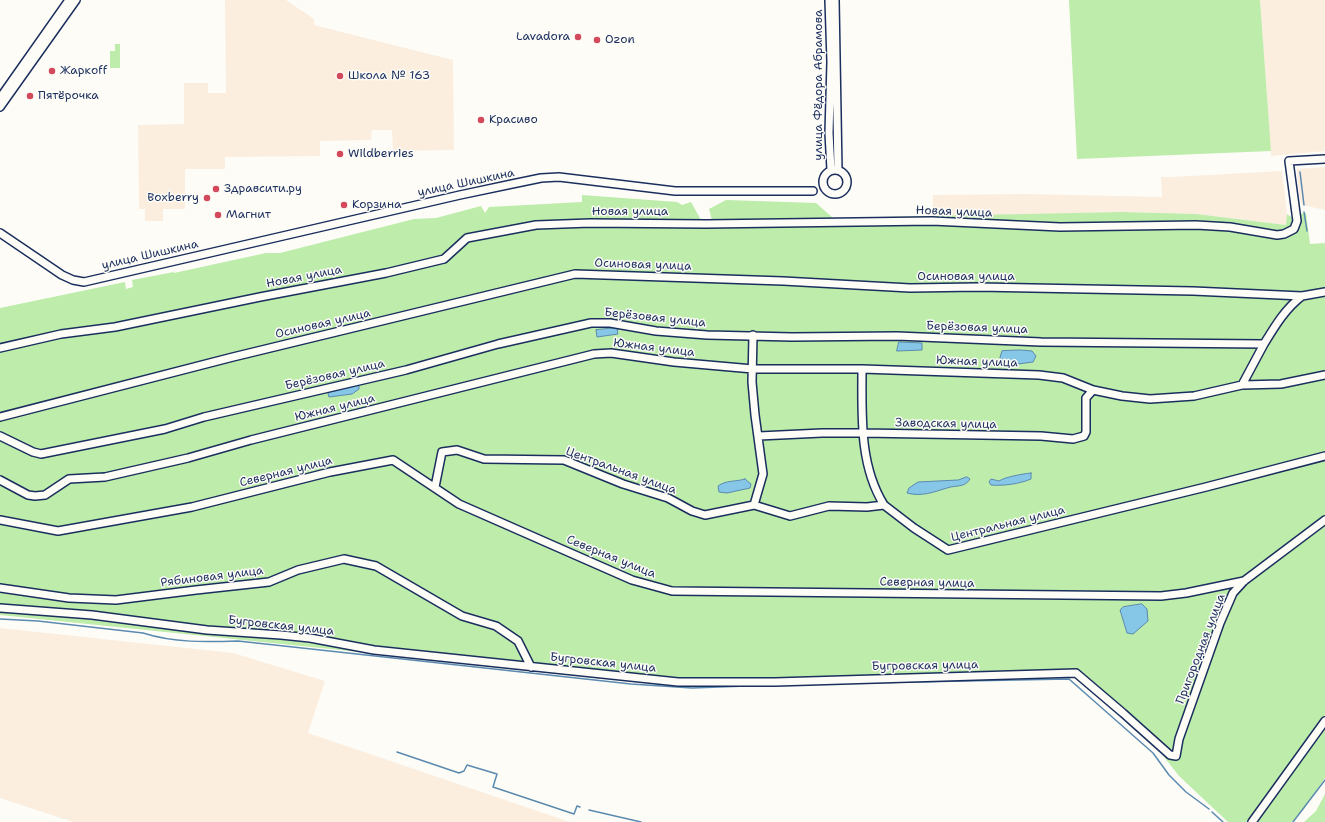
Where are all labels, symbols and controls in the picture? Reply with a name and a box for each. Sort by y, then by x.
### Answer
street label: улица Фёдора Абрамова [812,10,826,160]
place label: Lavadora [516,30,570,44]
marker: Lavadora [573,32,583,42]
place label: Ozon [605,33,635,47]
marker: Ozon [592,35,602,45]
place label: Жаркoff [60,64,107,78]
marker: Жаркoff [47,66,57,76]
place label: Школа № 163 [348,69,430,83]
marker: Школа № 163 [335,71,345,81]
place label: Пятёрочка [38,89,99,103]
marker: Пятёрочка [25,91,35,101]
place label: Красиво [489,113,538,127]
marker: Красиво [476,115,486,125]
place label: Wildberries [348,147,414,161]
marker: Wildberries [335,149,345,159]
street label: улица Шишкина [416,166,516,200]
place label: Здравсити.ру [224,182,302,196]
marker: Здравсити.ру [211,184,221,194]
place label: Boxberry [147,191,199,205]
marker: Boxberry [202,193,212,203]
place label: Корзина [352,198,401,212]
marker: Корзина [339,200,349,210]
street label: Новая улица [915,203,993,221]
street label: Новая улица [592,205,668,219]
place label: Магнит [226,208,271,222]
marker: Магнит [213,210,223,220]
street label: улица Шишкина [100,237,200,273]
street label: Осиновая улица [594,256,692,274]
street label: Новая улица [265,263,343,291]
street label: Осиновая улица [917,270,1015,284]
street label: Осиновая улица [274,306,372,342]
street label: Берёзовая улица [604,306,706,330]
street label: Берёзовая улица [926,319,1028,337]
street label: Южная улица [613,336,695,360]
street label: Южная улица [936,353,1018,371]
street label: Берёзовая улица [284,357,386,393]
street label: Южная улица [294,391,376,425]
street label: Заводская улица [895,416,997,432]
street label: Центральная улица [564,444,678,498]
street label: Северная улица [238,454,334,490]
street label: Центральная улица [950,503,1066,545]
street label: Северная улица [564,533,658,581]
street label: Рябиновая улица [160,564,264,590]
street label: Северная улица [879,575,975,591]
street label: Пригородная улица [1173,592,1229,706]
street label: Бугровская улица [227,613,335,639]
street label: Бугровская улица [549,650,657,676]
street label: Бугровская улица [872,658,978,674]

